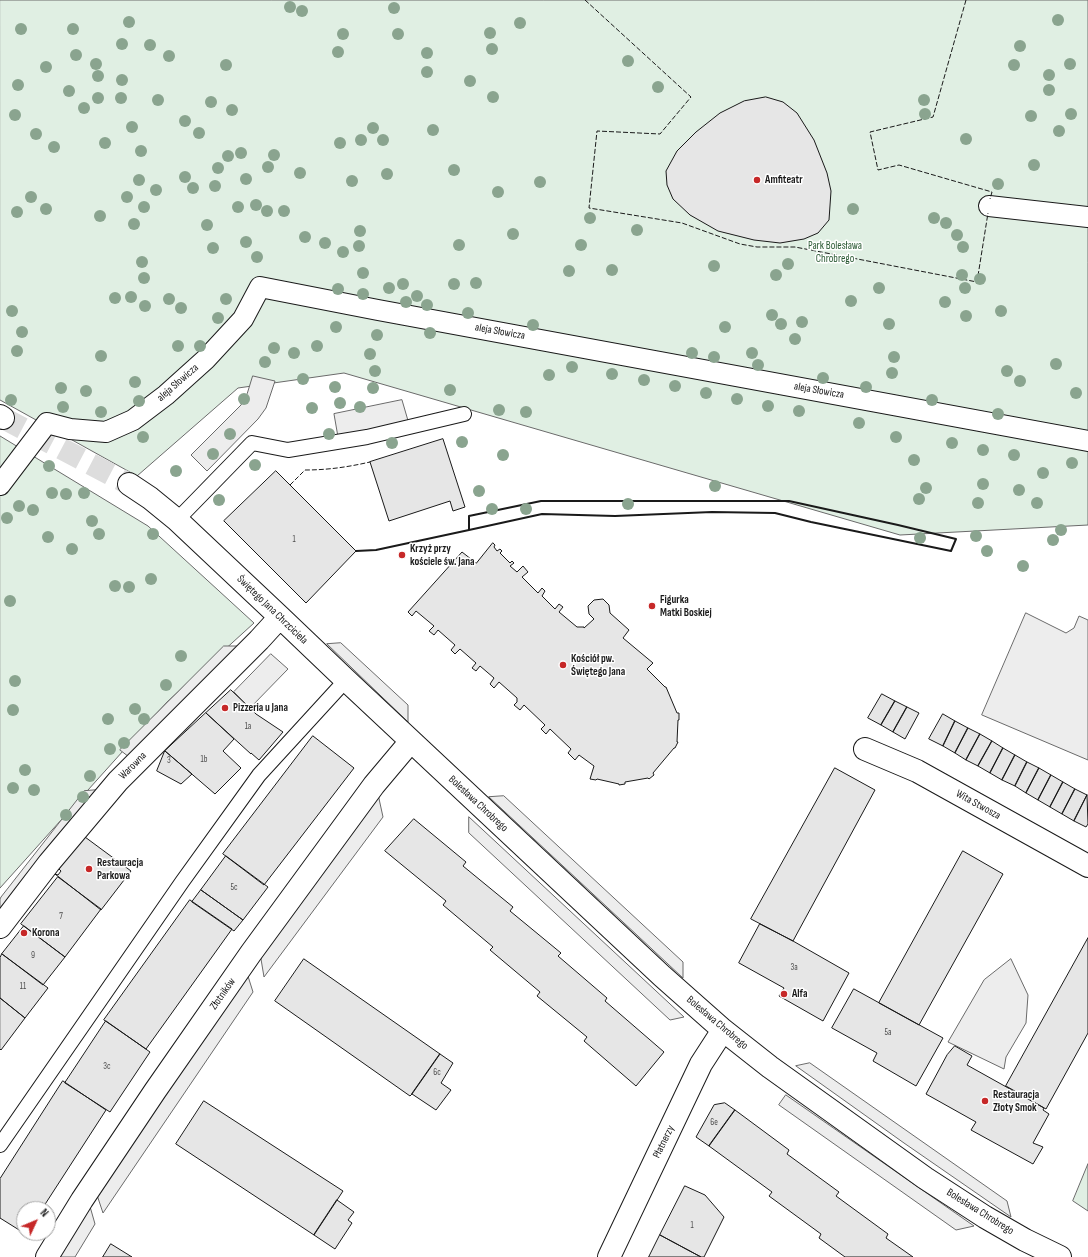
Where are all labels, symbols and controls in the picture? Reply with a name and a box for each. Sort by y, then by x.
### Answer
place label: Amfiteatr [765,173,803,187]
marker: Amfiteatr [752,175,762,185]
park label: Park Bolesława Chrobrego [808,239,862,265]
street label: aleja Słowicza [474,321,526,343]
street label: aleja Słowicza [155,361,201,405]
street label: aleja Słowicza [793,380,845,402]
house number: 1 [292,535,296,545]
place label: Krzyż przy kościele św. Jana [410,542,475,568]
marker: Krzyż przy kościele św. Jana [397,550,407,560]
street label: Świętego Jana Chrzciciela [234,573,310,647]
place label: Figurka Matki Boskiej [660,593,712,619]
marker: Figurka Matki Boskiej [647,601,657,611]
place label: Kościół pw. Świętego Jana [571,652,625,678]
marker: Kościół pw. Świętego Jana [558,660,568,670]
place label: Pizzeria u Jana [233,701,288,715]
marker: Pizzeria u Jana [220,703,230,713]
house number: 1a [245,722,251,732]
street label: Warowna [116,749,150,783]
house number: 1b [200,755,208,765]
house number: 3 [167,756,171,766]
street label: Bolesława Chrobrego [445,773,511,835]
street label: Wita Stwosza [953,787,1003,823]
place label: Restauracja Parkowa [97,856,143,882]
marker: Restauracja Parkowa [84,864,94,874]
house number: 5c [230,883,238,893]
house number: 7 [59,912,63,922]
place label: Korona [32,926,59,940]
marker: Korona [19,928,29,938]
house number: 9 [31,951,35,961]
house number: 3a [790,963,798,973]
street label: Złotników [207,975,239,1013]
house number: 11 [20,982,26,992]
place label: Alfa [792,987,807,1001]
marker: Alfa [779,989,789,999]
street label: Bolesława Chrobrego [683,993,751,1053]
house number: 5a [884,1028,892,1038]
house number: 3c [103,1062,111,1072]
house number: 6c [433,1068,441,1078]
place label: Restauracja Złoty Smok [993,1088,1039,1114]
marker: Restauracja Złoty Smok [980,1096,990,1106]
house number: 6e [710,1118,718,1128]
street label: Płatnerzy [650,1123,678,1161]
street label: Bolesława Chrobrego [944,1186,1016,1238]
north arrow [16,1201,56,1241]
text: N [38,1206,51,1220]
house number: 1 [690,1221,694,1231]

